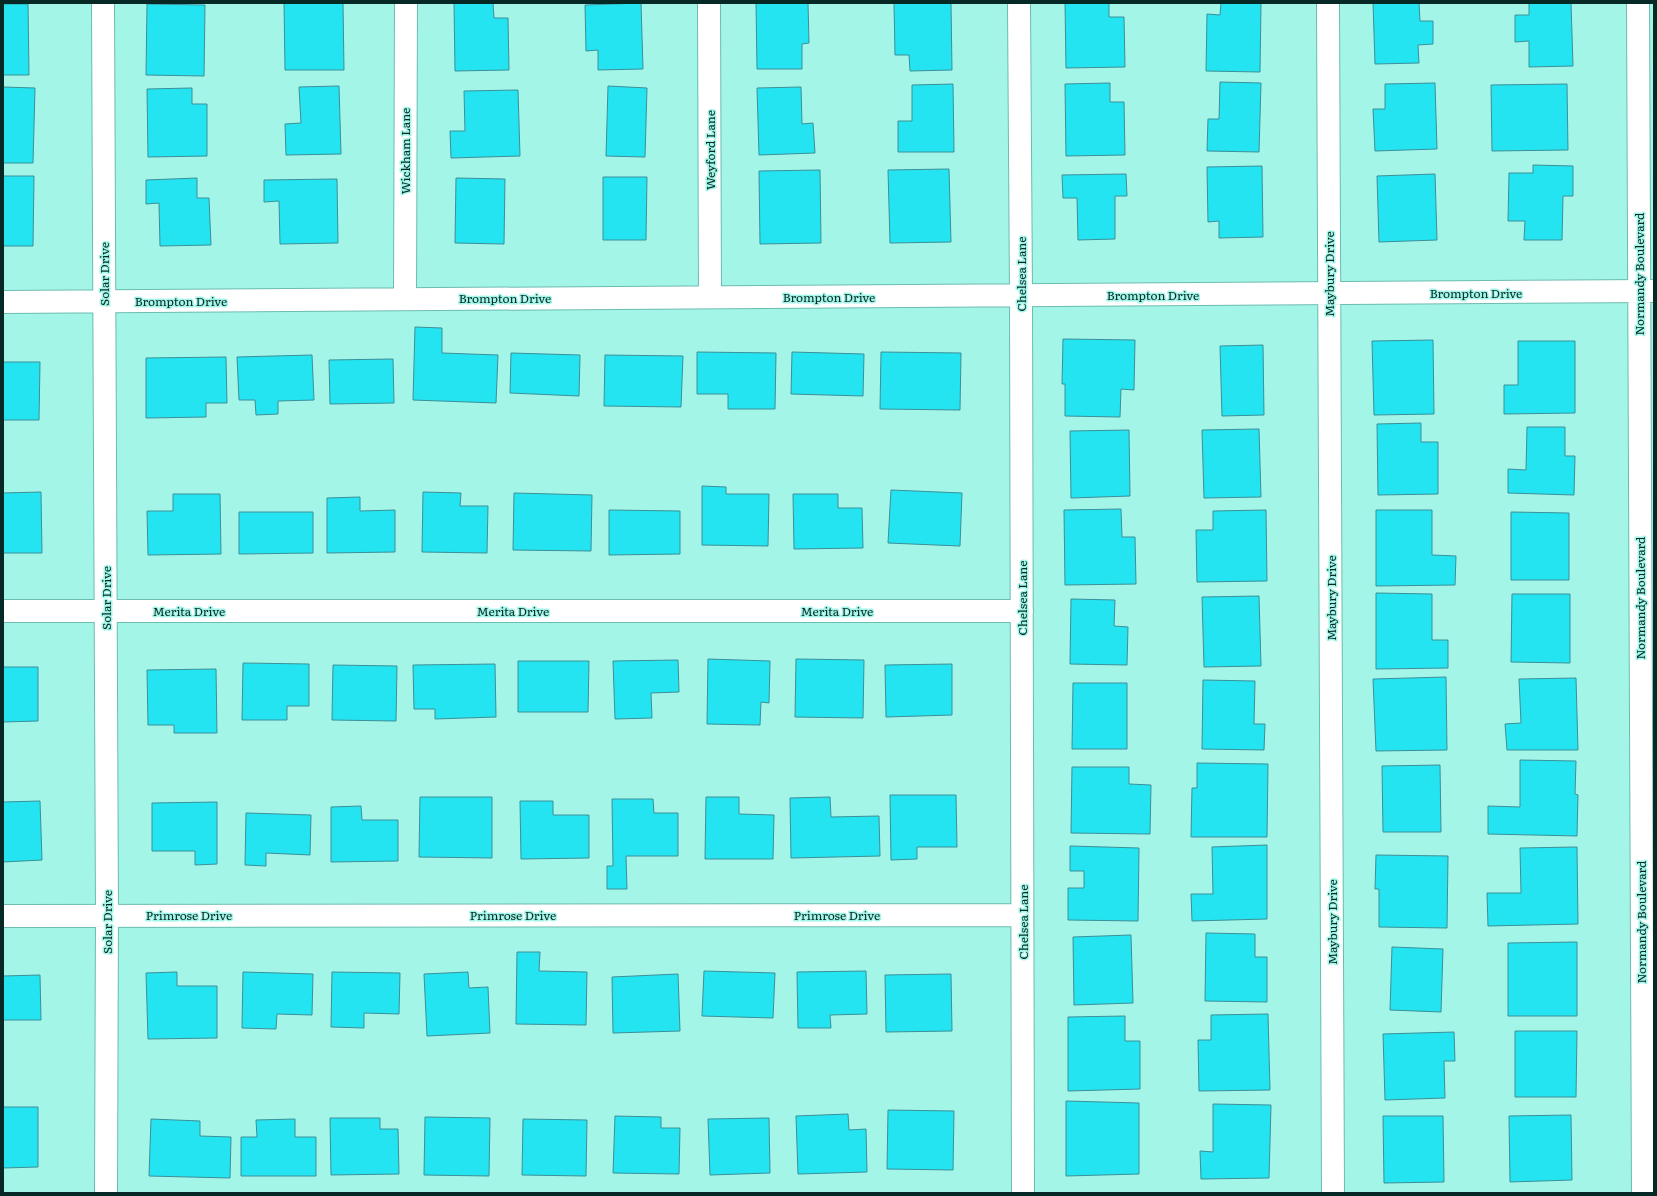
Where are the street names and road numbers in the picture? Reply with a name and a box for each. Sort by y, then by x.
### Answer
street label: Wickham Lane [396,108,414,194]
street label: Weyford Lane [701,110,719,190]
street label: Normandy Boulevard [1630,212,1648,335]
street label: Maybury Drive [1320,231,1338,317]
street label: Chelsea Lane [1012,237,1030,311]
street label: Solar Drive [95,242,113,306]
street label: Brompton Drive [1430,284,1522,302]
street label: Brompton Drive [1107,286,1199,304]
street label: Brompton Drive [783,288,875,306]
street label: Brompton Drive [459,289,551,307]
street label: Brompton Drive [135,292,227,310]
street label: Normandy Boulevard [1631,536,1649,659]
street label: Maybury Drive [1322,555,1340,641]
street label: Chelsea Lane [1013,561,1031,635]
street label: Solar Drive [97,566,115,630]
street label: Merita Drive [153,602,225,620]
street label: Merita Drive [477,602,549,620]
street label: Merita Drive [801,602,873,620]
street label: Normandy Boulevard [1632,860,1650,983]
street label: Maybury Drive [1323,879,1341,965]
street label: Chelsea Lane [1014,885,1032,959]
street label: Solar Drive [98,890,116,954]
street label: Primrose Drive [146,906,232,924]
street label: Primrose Drive [470,906,556,924]
street label: Primrose Drive [794,906,880,924]

